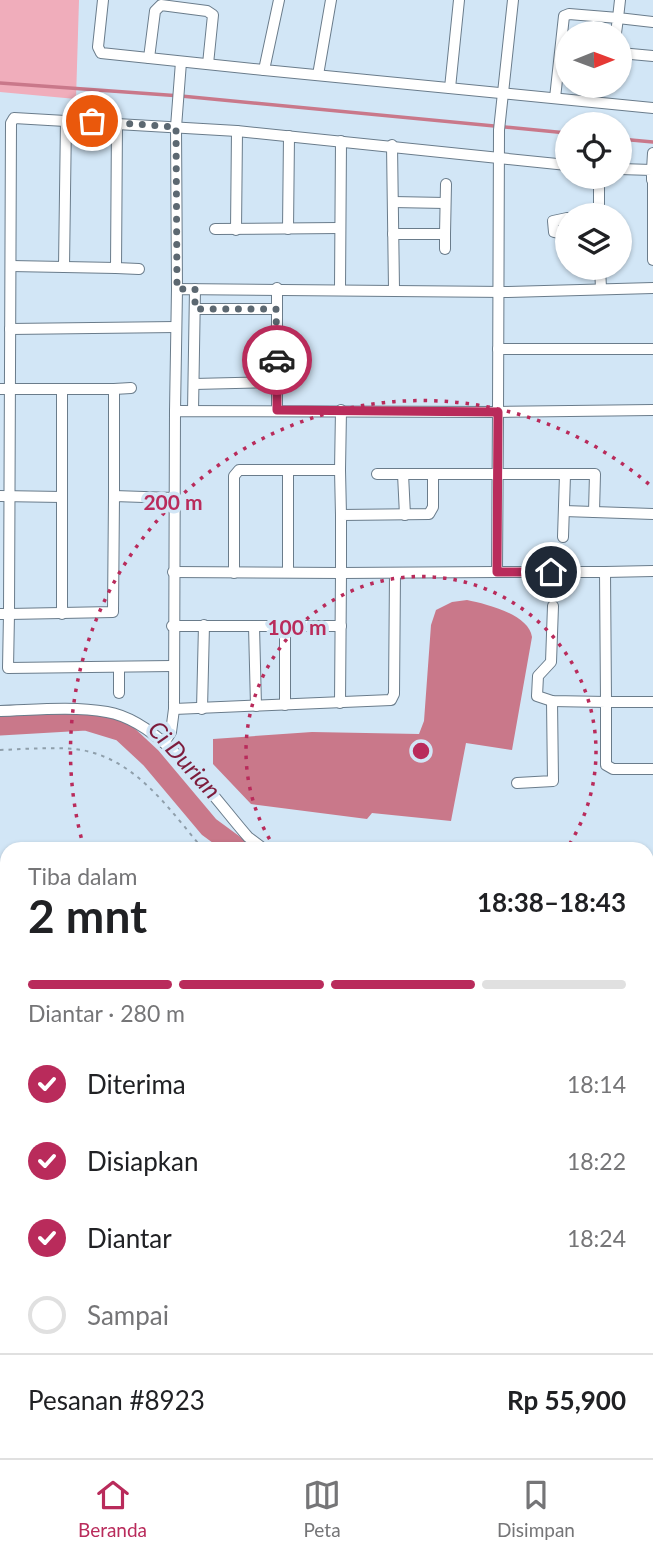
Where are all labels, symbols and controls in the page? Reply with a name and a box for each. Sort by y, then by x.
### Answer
north arrow [555,21,632,98]
map controls [555,21,632,280]
pin [62,91,122,151]
icon: bag [73,102,111,140]
button: locate [555,112,632,189]
button: layers [555,203,632,280]
courier [242,325,312,395]
icon: car [258,341,296,379]
text: 200 m [143,489,203,514]
pin [521,542,581,602]
icon: home [532,553,570,591]
text: 100 m [267,614,327,639]
water label: Ci Durian [143,714,227,804]
centre of rings [409,739,433,763]
text: Tiba dalam [28,862,137,890]
text: 18:38–18:43 [477,886,626,918]
text: 2 mnt [28,888,147,943]
text: Diantar · 280 m [28,999,185,1027]
icon: check [28,1065,66,1103]
text: Diterima [87,1068,186,1100]
text: 18:14 [567,1070,626,1098]
icon: check [28,1142,66,1180]
text: Disiapkan [87,1145,198,1177]
text: 18:22 [567,1147,626,1175]
icon: check [28,1219,66,1257]
text: Diantar [87,1222,172,1254]
text: 18:24 [567,1224,626,1252]
text: Sampai [87,1299,169,1331]
text: Pesanan #8923 [28,1384,205,1416]
text: Rp 55,900 [507,1384,626,1416]
tab: Beranda [78,1476,147,1541]
tab: Peta [303,1476,341,1541]
tab: Disimpan [497,1476,575,1541]

